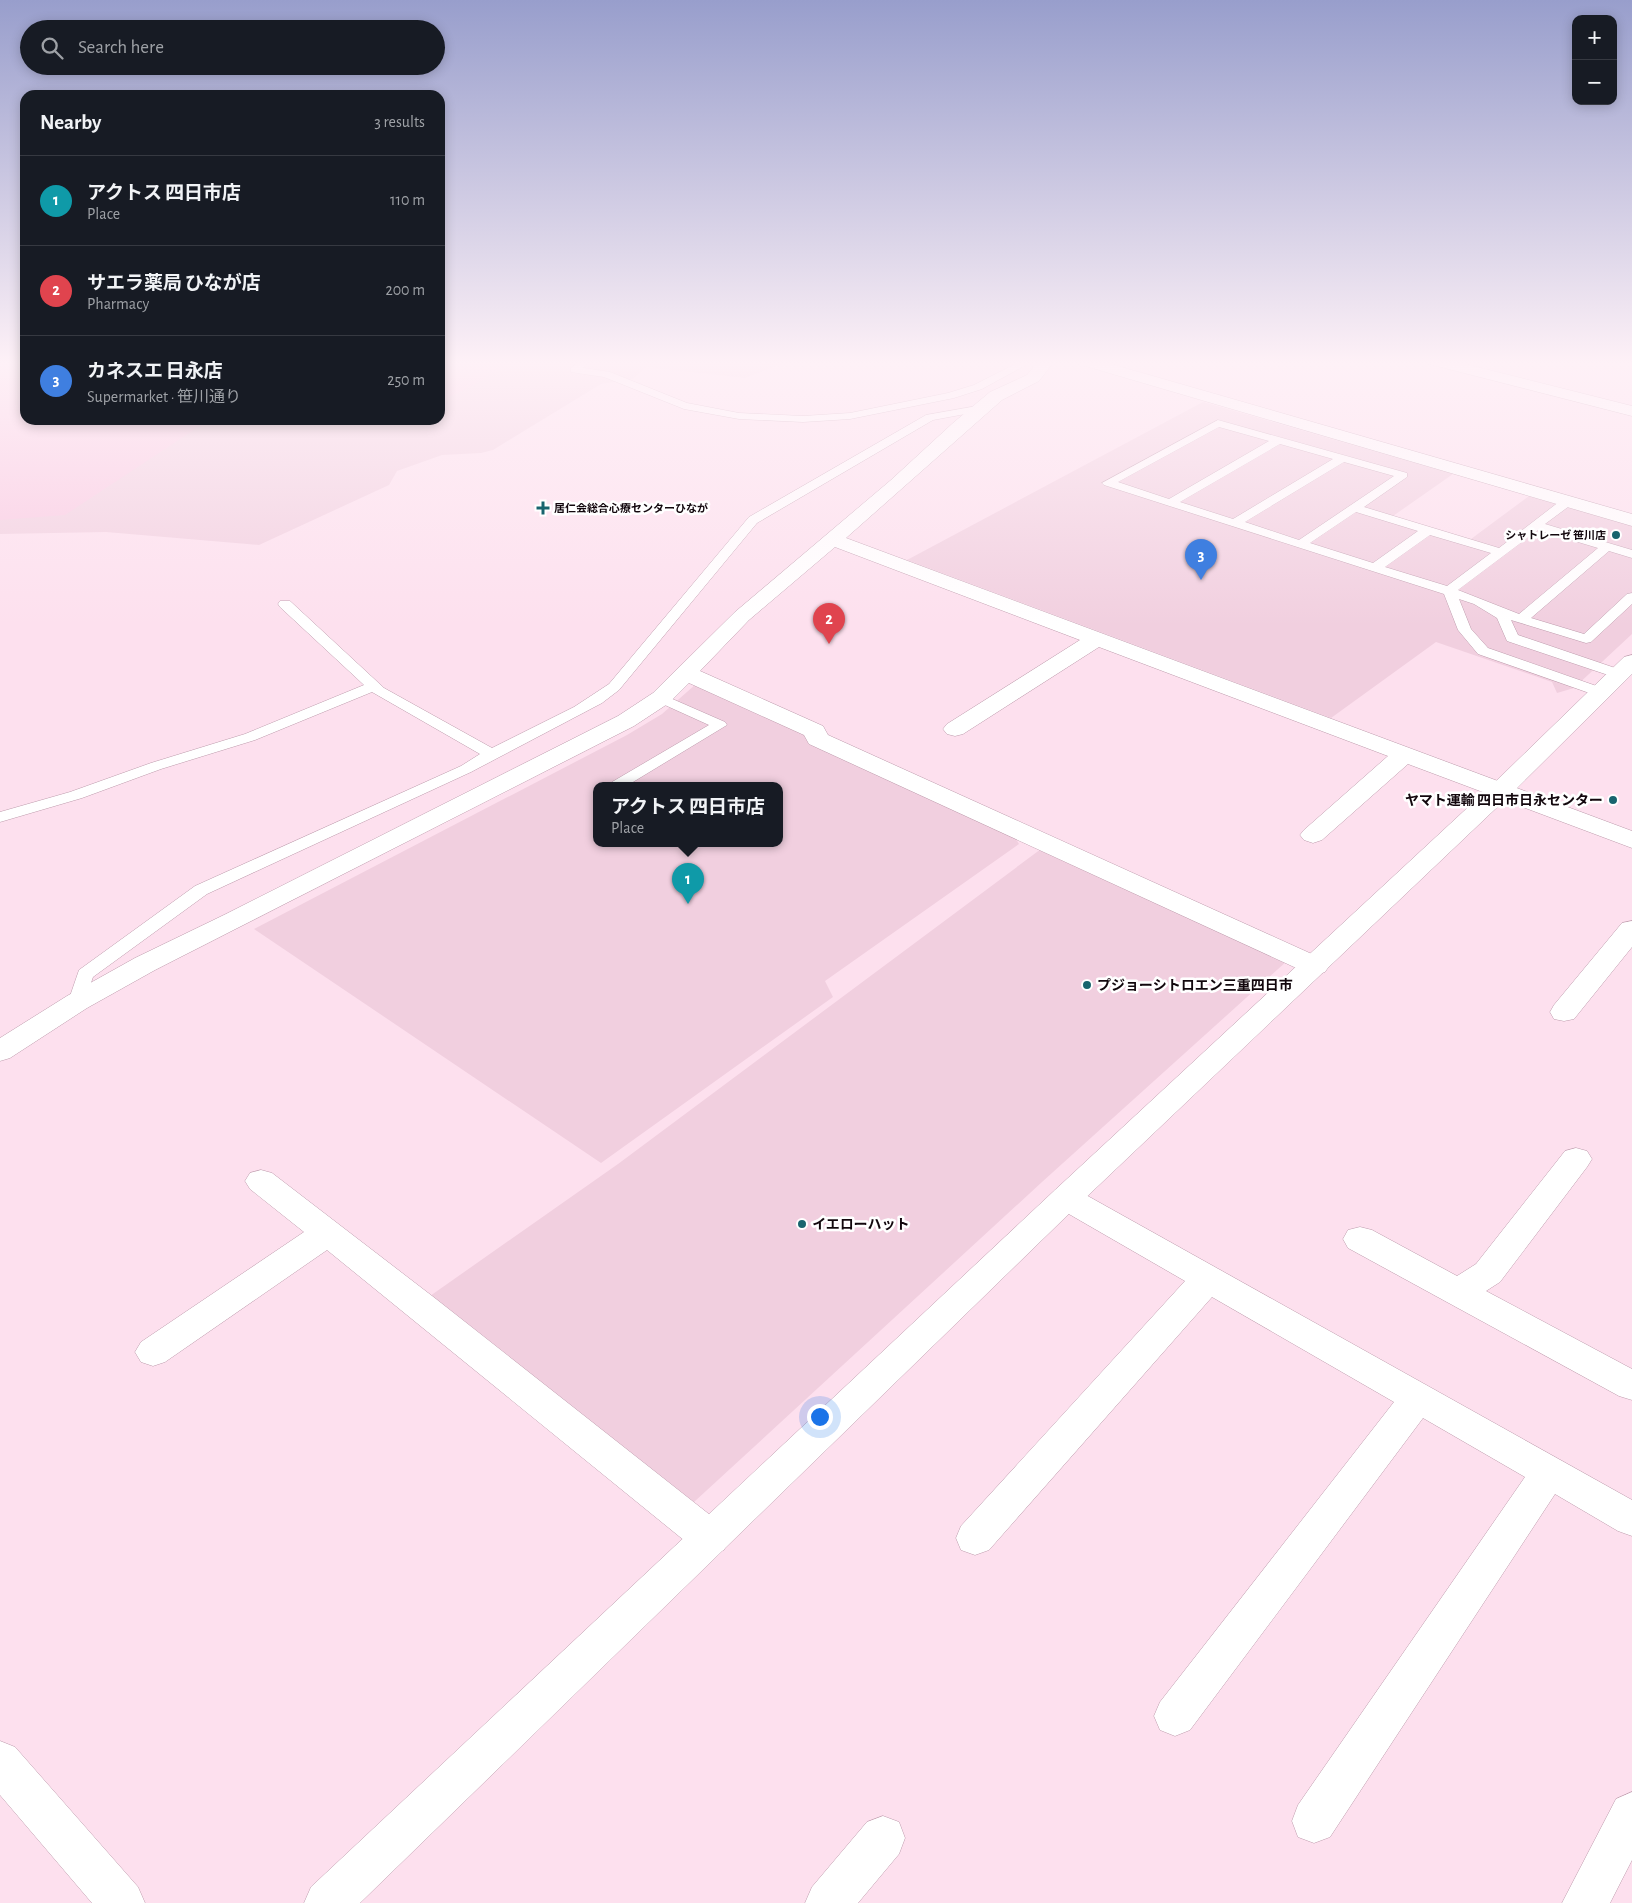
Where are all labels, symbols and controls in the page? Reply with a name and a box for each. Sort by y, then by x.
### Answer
map controls [1572,15,1617,105]
button: + [1572,15,1617,60]
search box [20,20,445,75]
icon: search [38,34,66,62]
text: Search here [78,38,164,57]
button: − [1572,60,1617,105]
text: Nearby [40,112,101,133]
text: 3 results [374,114,425,130]
text: アクトス 四日市店 [87,184,241,203]
text: 1 [53,192,59,208]
text: 110 m [390,192,425,208]
text: Place [87,206,120,222]
text: サエラ薬局 ひなが店 [87,274,261,293]
text: 2 [52,282,60,298]
text: 200 m [385,282,425,298]
text: Pharmacy [87,296,149,312]
text: カネスエ 日永店 [87,362,223,381]
text: 3 [53,372,59,388]
text: 250 m [387,372,425,388]
text: Supermarket · 笹川通り [87,389,241,405]
marker: 居仁会総合心療センターひなが [536,501,550,515]
place label: 居仁会総合心療センターひなが [554,502,708,514]
place label: シャトレーゼ 笹川店 [1505,529,1606,541]
marker: シャトレーゼ 笹川店 [1610,529,1622,541]
pin: 3 [1185,539,1217,580]
pin: 2 [813,603,845,644]
popup [593,782,783,847]
place label: ヤマト運輸 四日市日永センター [1405,792,1603,808]
marker: ヤマト運輸 四日市日永センター [1607,794,1619,806]
text: アクトス 四日市店 [611,798,765,817]
text: Place [611,820,644,836]
pin: 1 [672,863,704,904]
place label: プジョーシトロエン三重四日市 [1097,978,1293,993]
marker: プジョーシトロエン三重四日市 [1081,979,1093,991]
place label: イエローハット [812,1217,910,1232]
marker: イエローハット [796,1218,808,1230]
your location [807,1404,833,1430]

